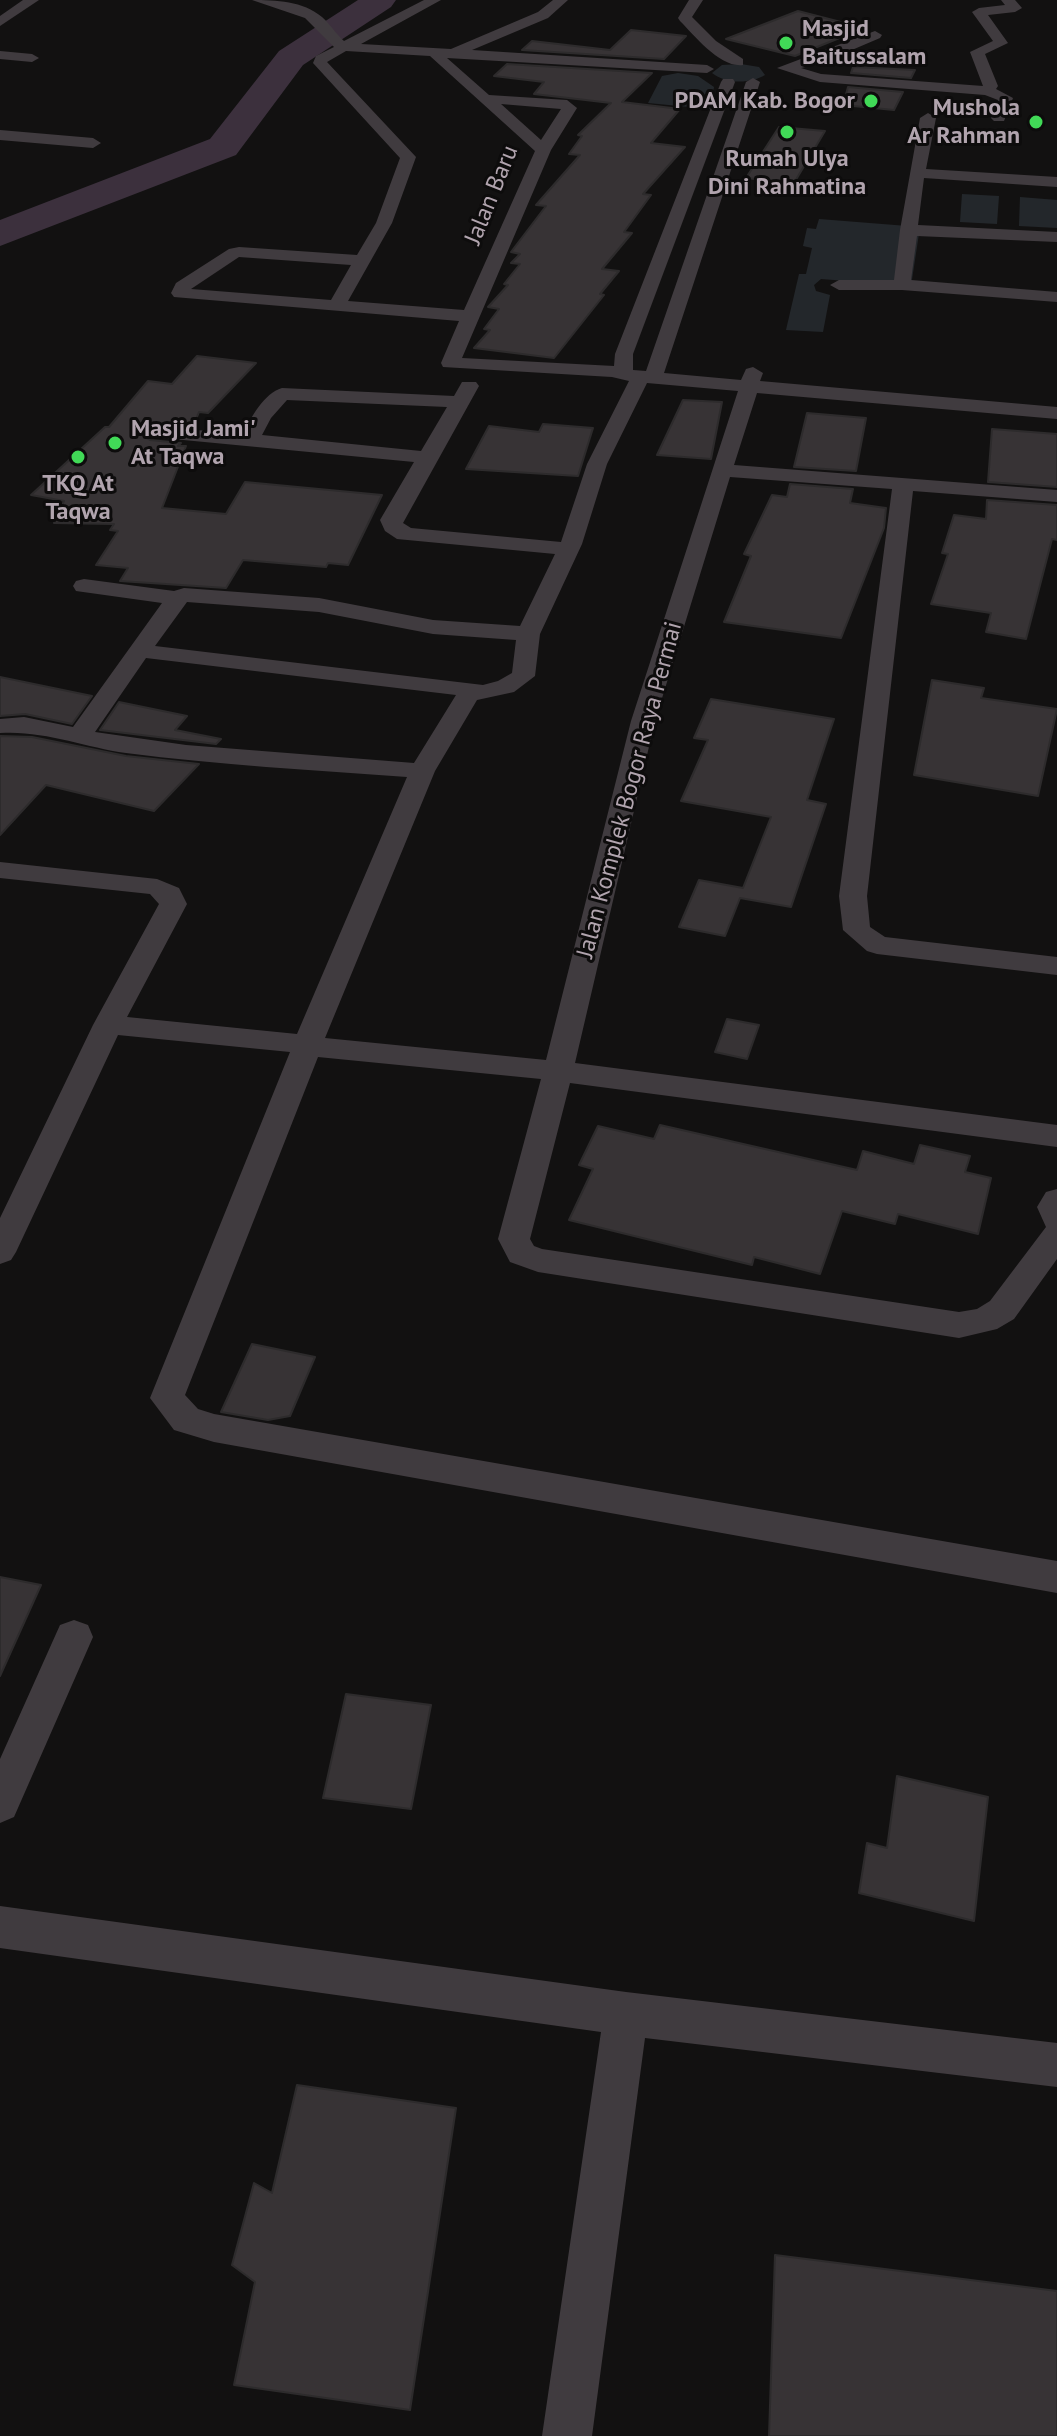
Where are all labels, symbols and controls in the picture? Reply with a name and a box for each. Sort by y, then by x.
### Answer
place label: Masjid Baitussalam [802,15,926,71]
marker: Masjid Baitussalam [777,34,795,52]
place label: PDAM Kab. Bogor [674,87,855,115]
marker: PDAM Kab. Bogor [862,92,880,110]
place label: Mushola Ar Rahman [907,94,1020,150]
marker: Mushola Ar Rahman [1027,113,1045,131]
marker: Rumah Ulya Dini Rahmatina [778,123,796,141]
street label: Jalan Baru [459,141,525,249]
place label: Rumah Ulya Dini Rahmatina [708,145,866,201]
place label: Masjid Jami' At Taqwa [131,415,256,471]
marker: Masjid Jami' At Taqwa [106,434,124,452]
marker: TKQ At Taqwa [69,448,87,466]
place label: TKQ At Taqwa [42,470,114,526]
street label: Jalan Komplek Bogor Raya Permai [571,619,689,961]

